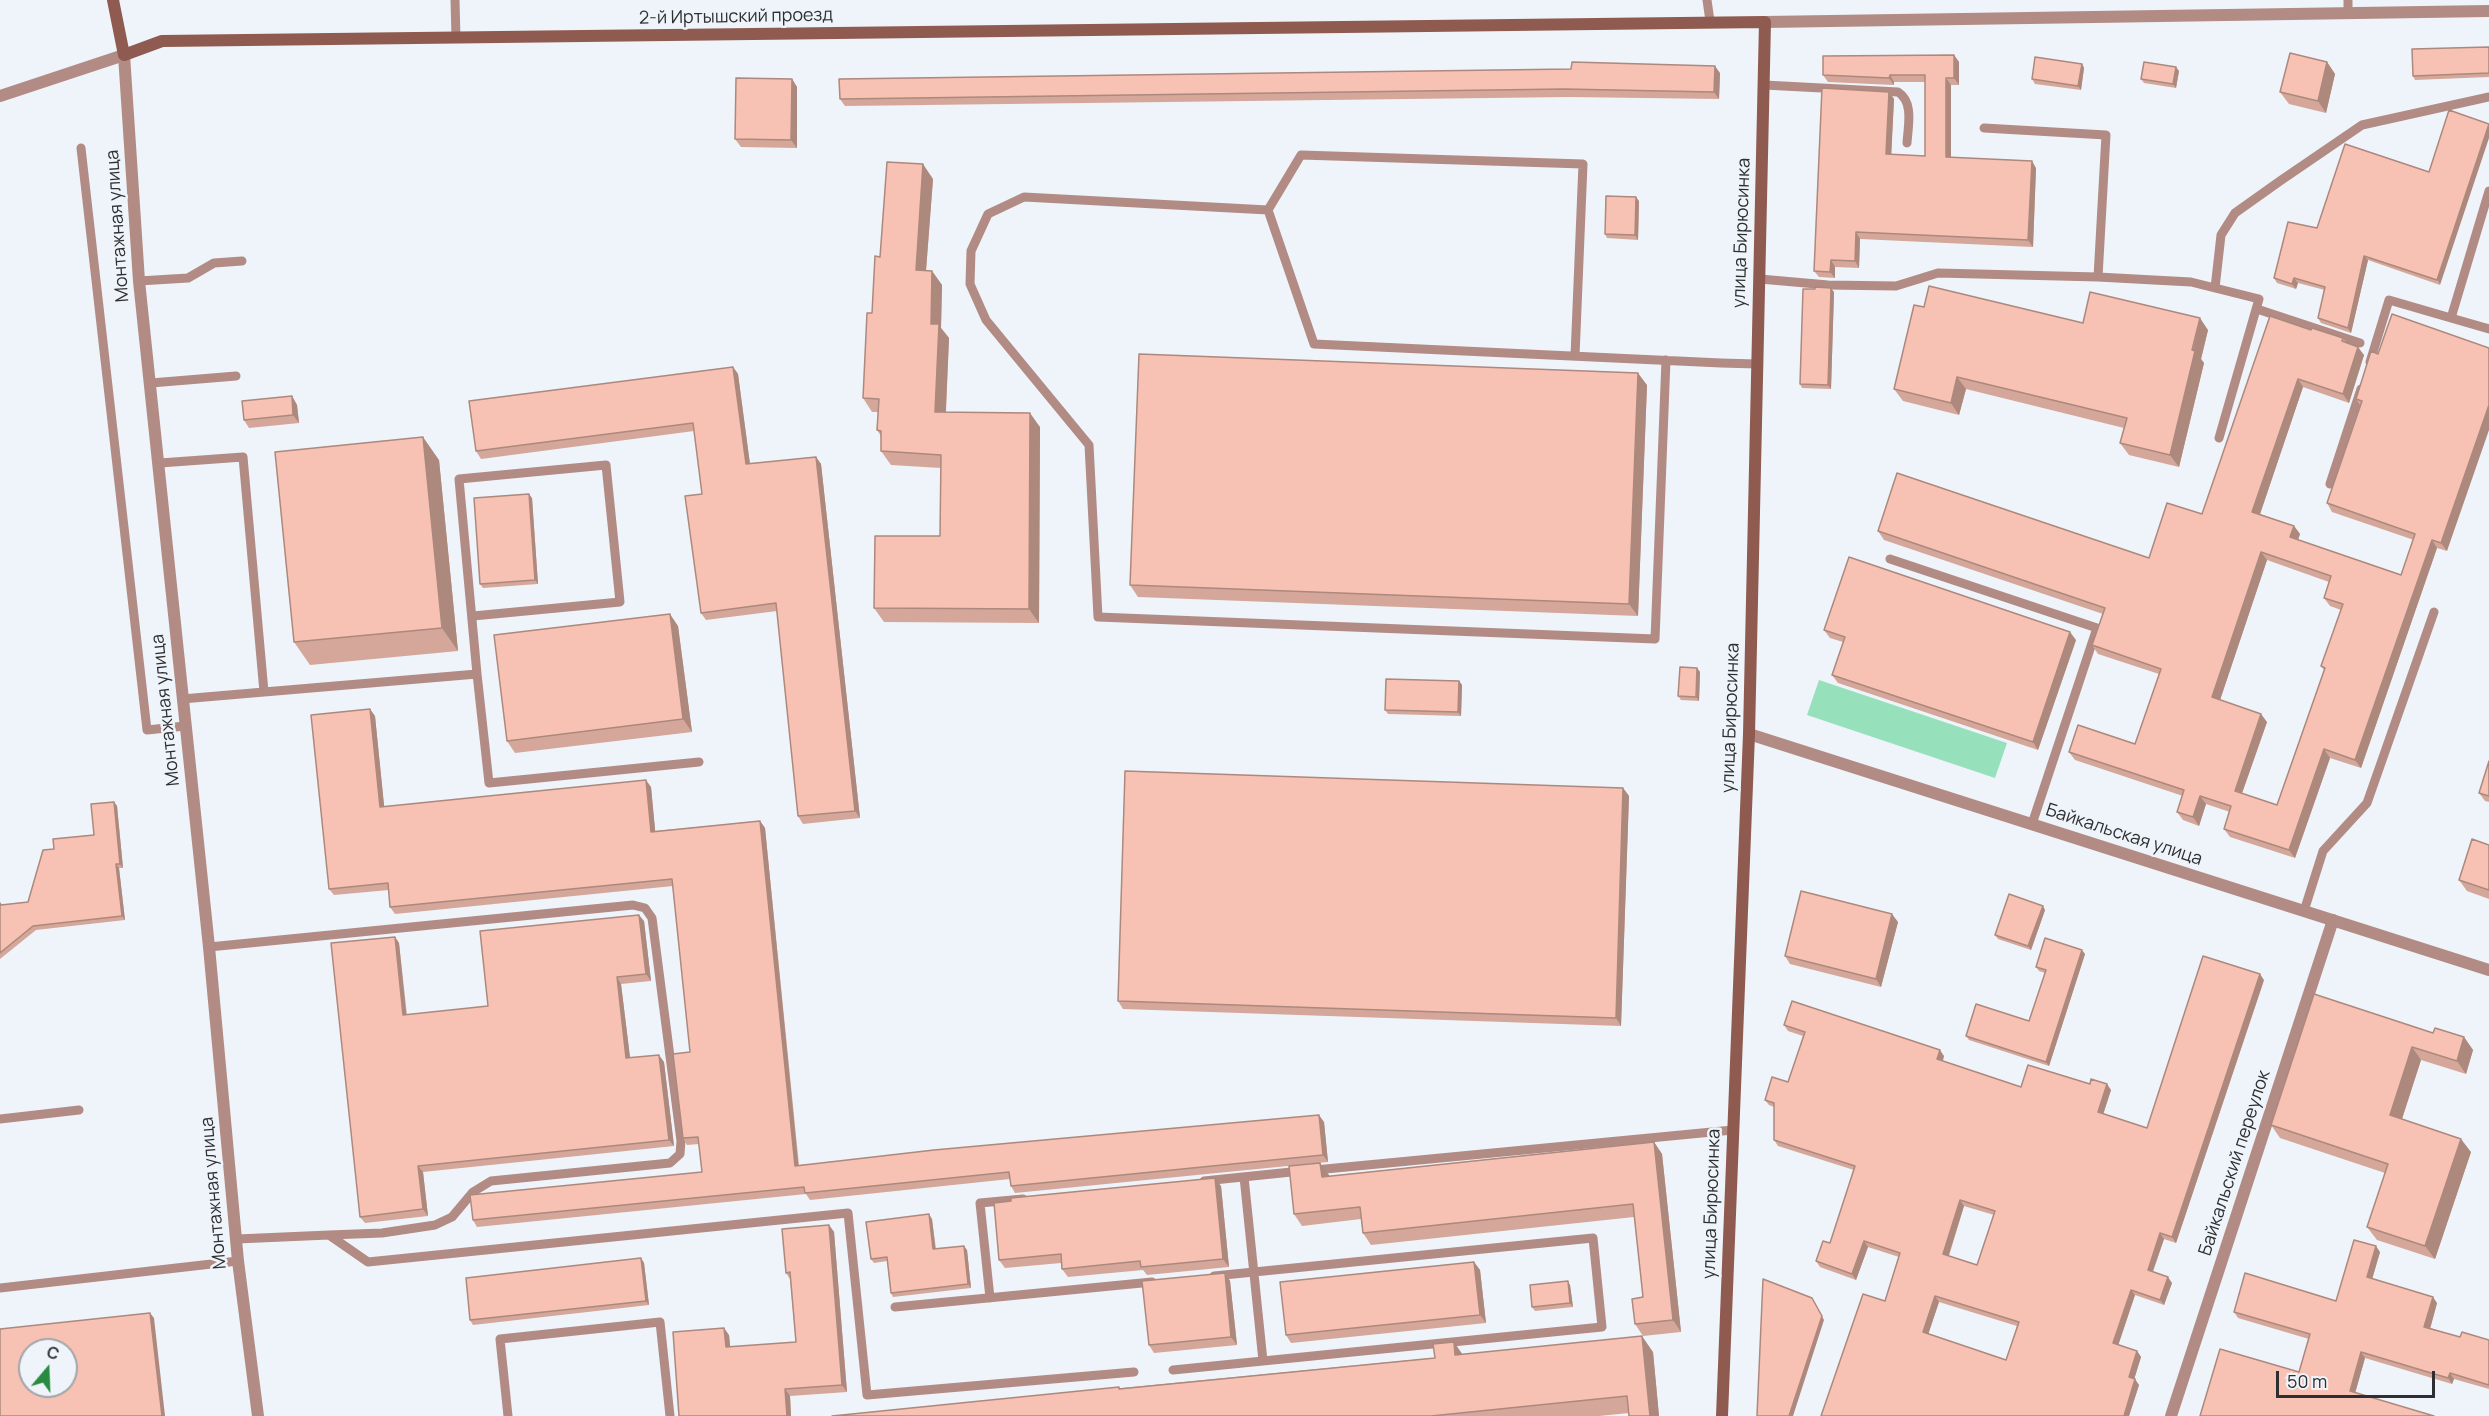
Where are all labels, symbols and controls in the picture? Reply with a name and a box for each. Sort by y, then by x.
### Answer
street label: 2-й Иртышский проезд [639,5,833,29]
street label: Монтажная улица [102,149,134,303]
street label: улица Бирюсинка [1729,158,1755,308]
street label: Монтажная улица [147,633,185,787]
street label: улица Бирюсинка [1718,643,1744,793]
street label: Байкальская улица [2043,799,2205,871]
street label: Байкальский переулок [2195,1067,2275,1259]
street label: Монтажная улица [197,1116,231,1270]
street label: улица Бирюсинка [1699,1129,1725,1279]
north arrow [18,1338,78,1398]
text: С [44,1341,62,1365]
scale bar [2279,1359,2438,1397]
text: 50 m [2287,1369,2327,1393]

